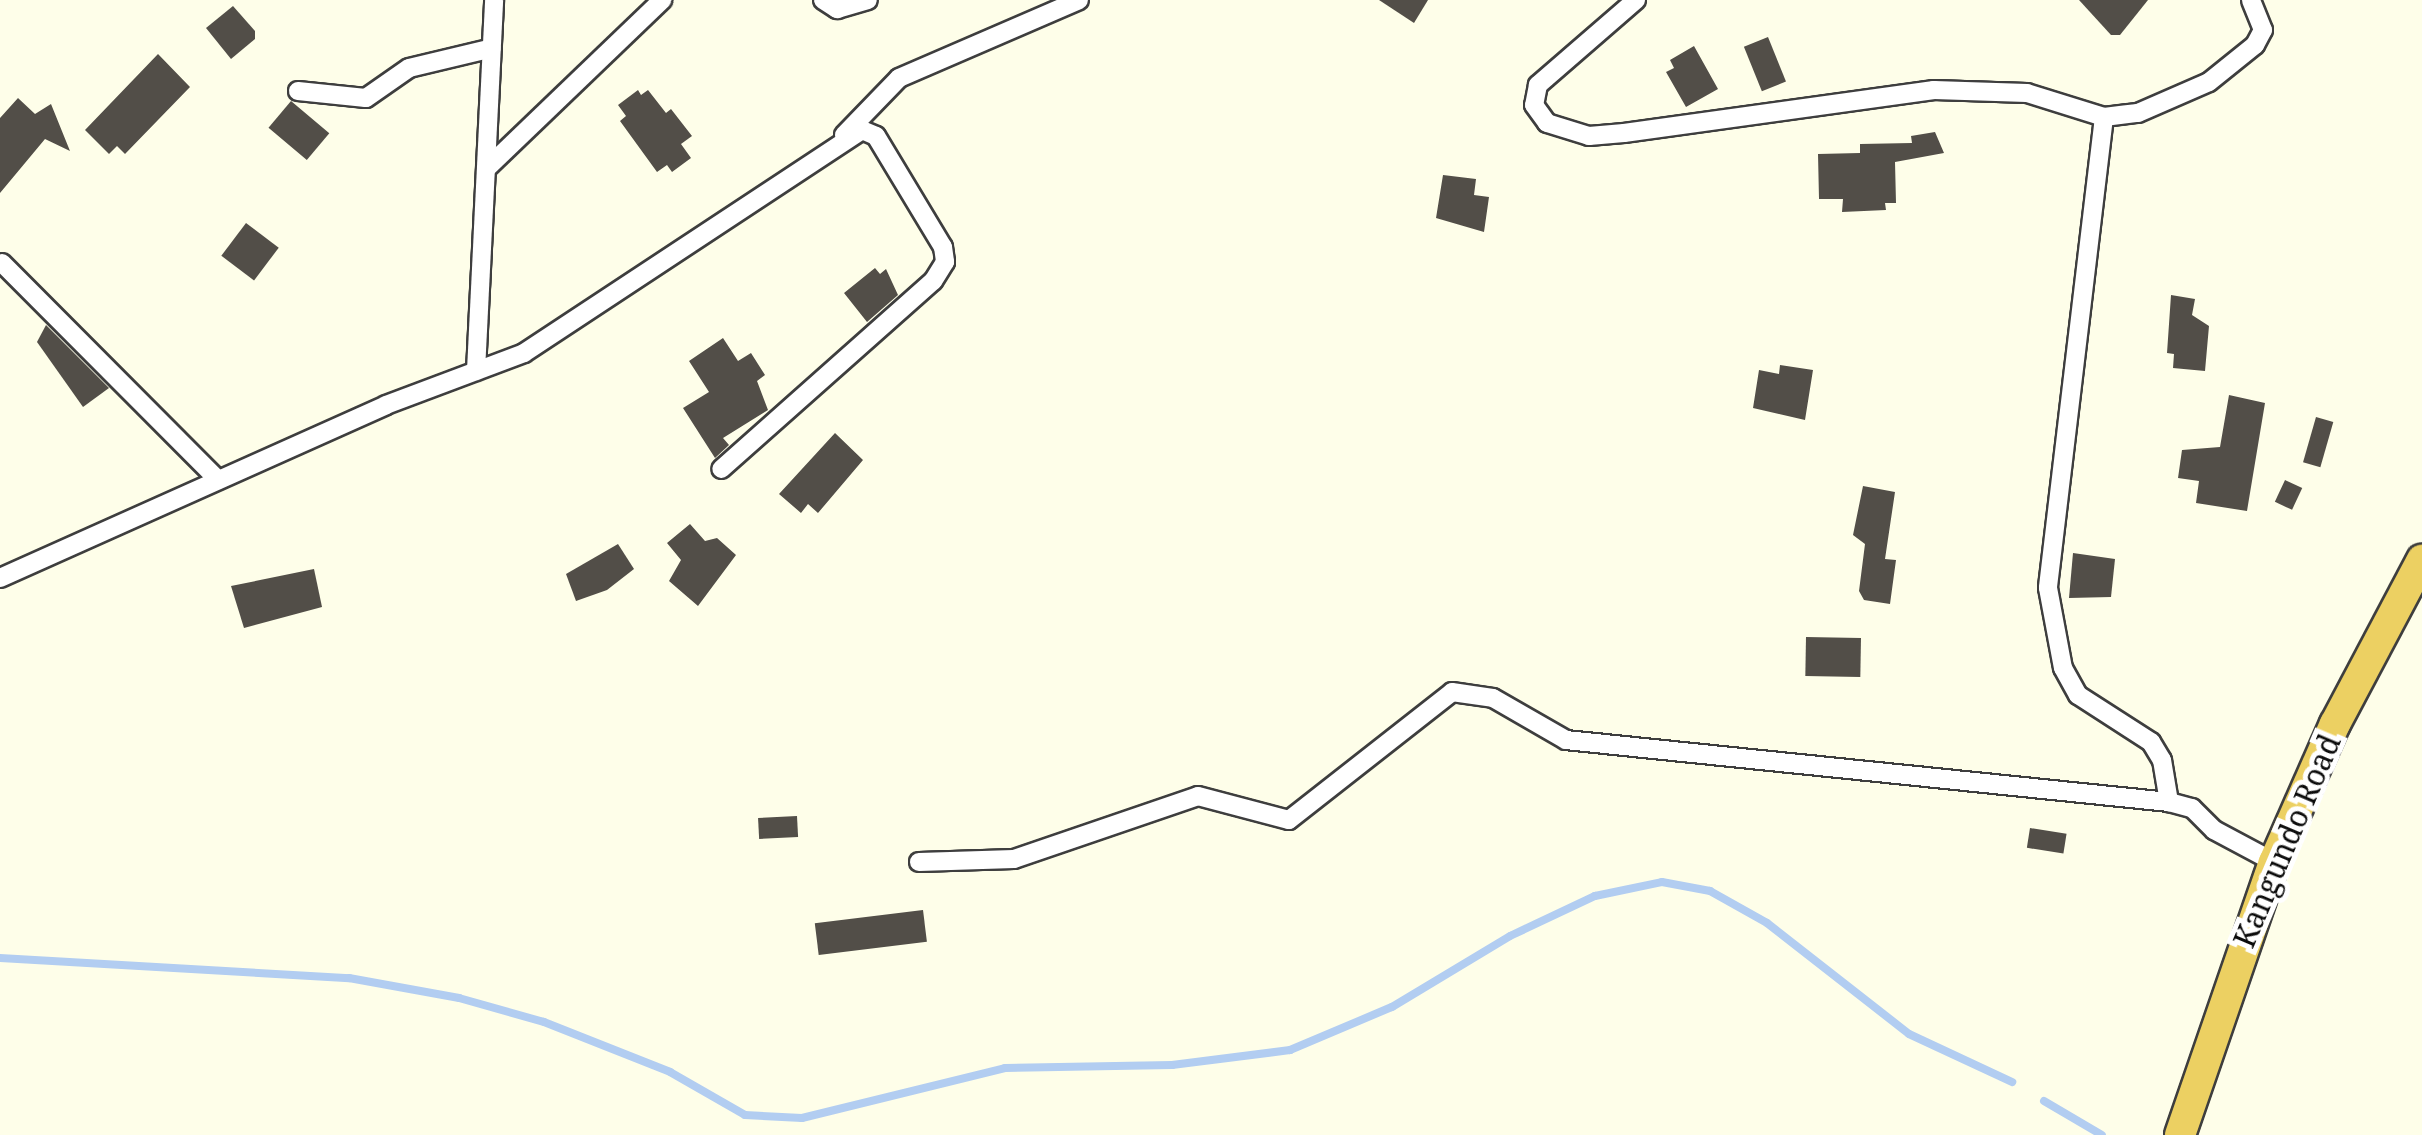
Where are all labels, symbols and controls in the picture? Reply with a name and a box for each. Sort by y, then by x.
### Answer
street label: Kangundo Road [2226,729,2348,953]

